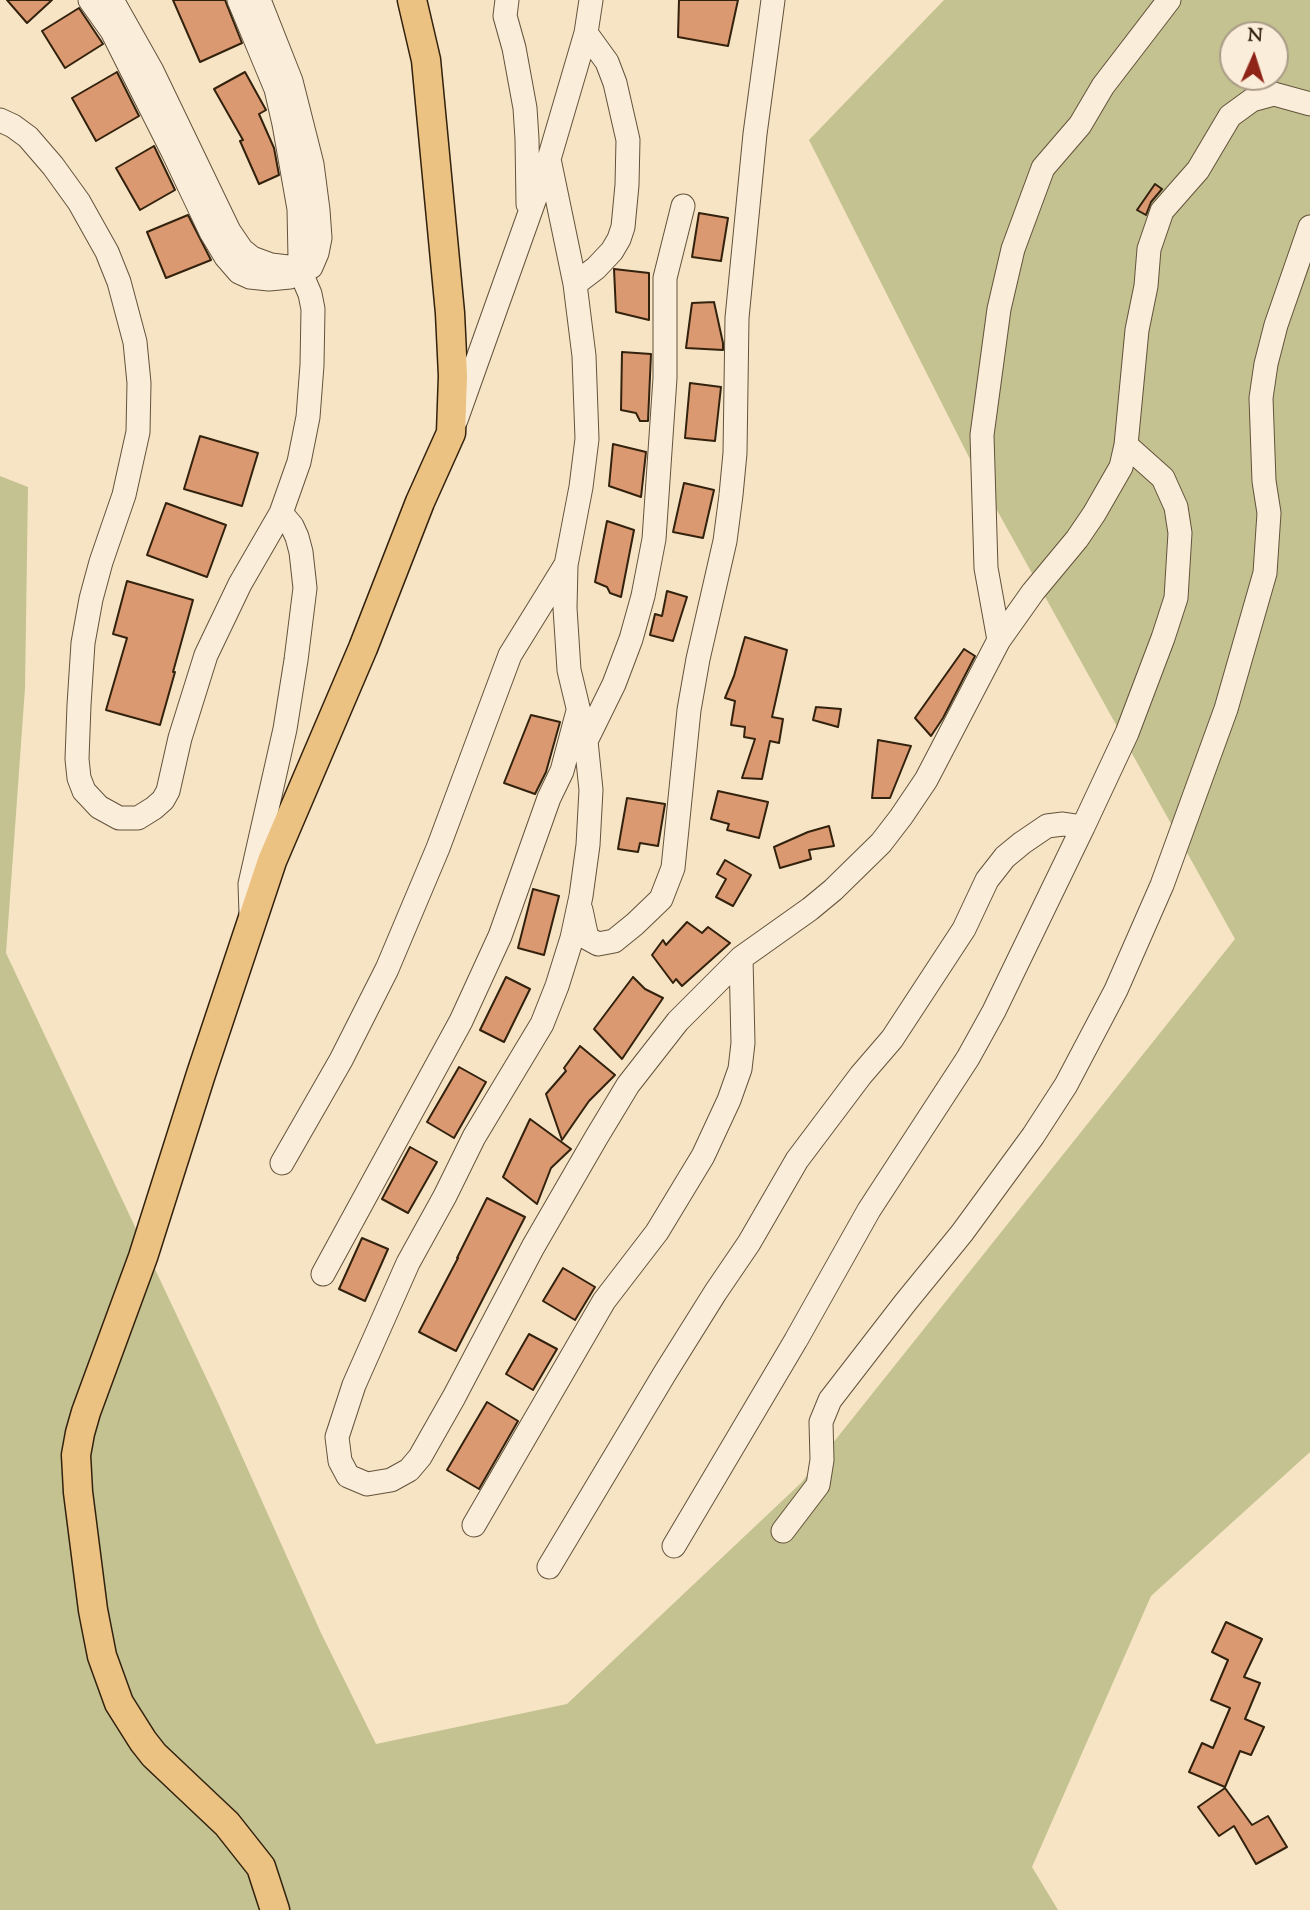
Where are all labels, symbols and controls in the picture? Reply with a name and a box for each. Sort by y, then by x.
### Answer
north arrow [1219,21,1289,91]
text: N [1247,23,1263,50]

